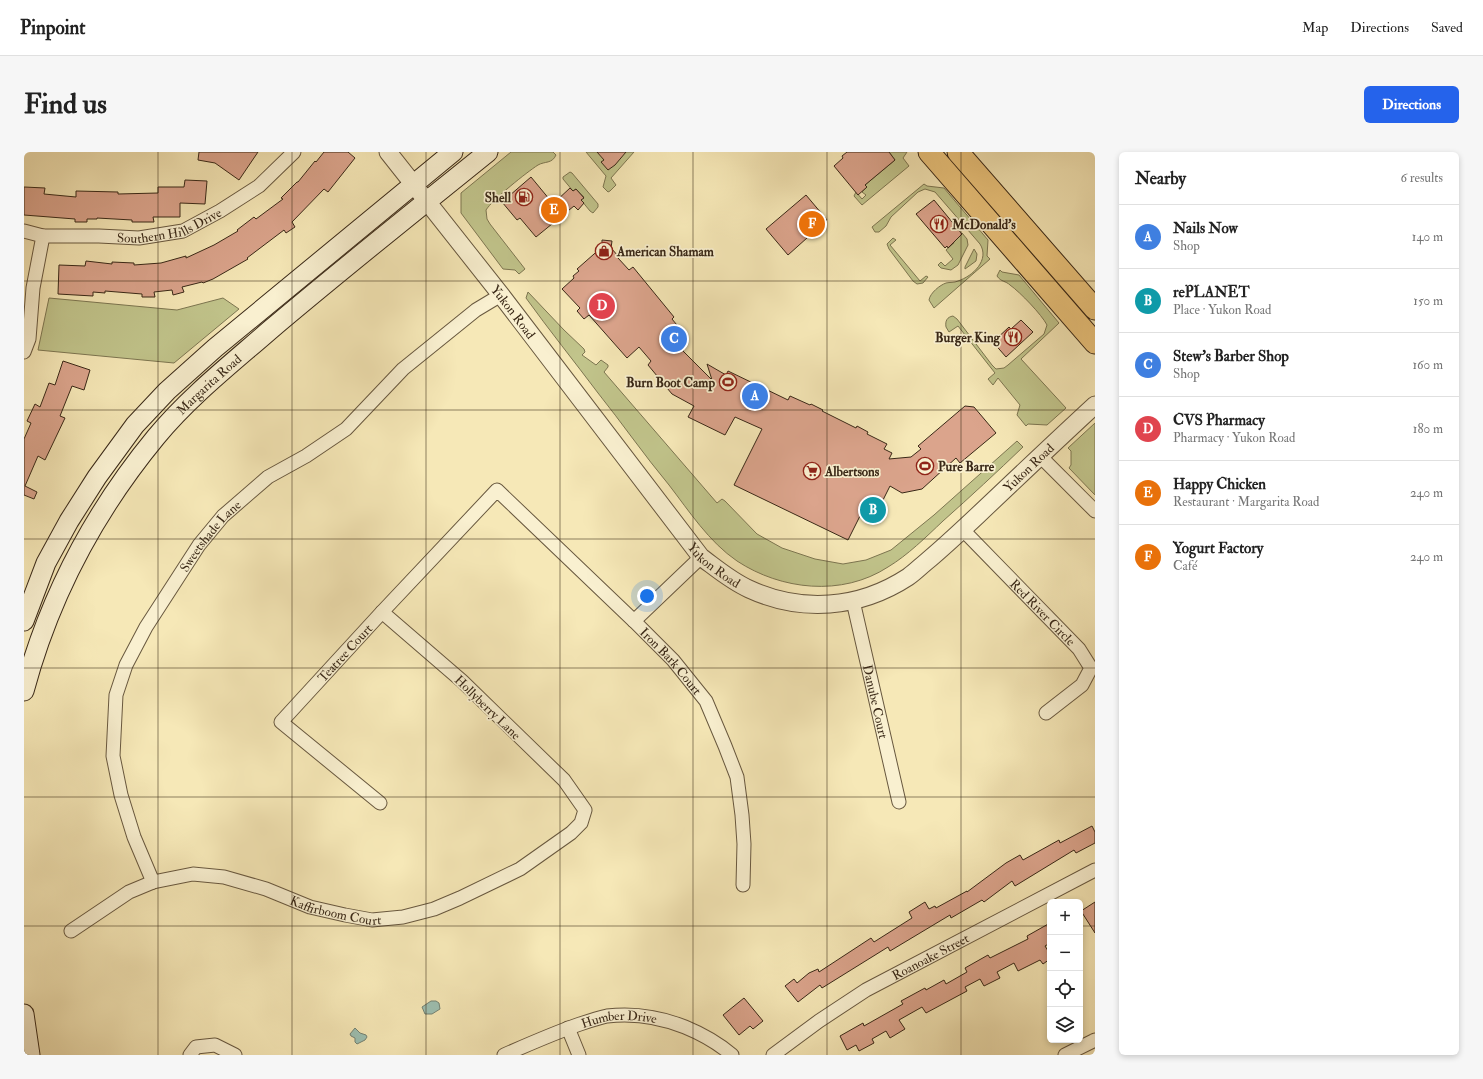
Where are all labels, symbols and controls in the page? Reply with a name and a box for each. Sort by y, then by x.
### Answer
text: Pinpoint [20,16,85,40]
text: Map [1302,19,1328,36]
text: Directions [1350,19,1409,36]
text: Saved [1431,19,1463,36]
button: Directions [1364,86,1459,123]
text: Find us [24,87,107,122]
text: Nearby [1135,168,1186,189]
text: 6 results [1400,170,1443,186]
fuel station icon: Shell [514,187,534,207]
place label: Shell [485,190,512,206]
pin: E [541,195,567,225]
street label: Southern Hills Drive [116,205,225,247]
pin: F [799,209,825,239]
restaurant icon: McDonald's [929,214,949,234]
place label: McDonald's [951,217,1016,233]
text: Nails Now [1173,219,1238,238]
text: A [1144,229,1152,245]
text: 140 m [1412,229,1443,245]
text: Shop [1173,238,1200,254]
shop icon: American Shamam [594,241,614,261]
place label: American Shamam [616,244,715,260]
street label: Yukon Road [487,282,539,343]
text: rePLANET [1173,283,1250,302]
pin: D [589,291,615,321]
text: B [1144,293,1152,309]
text: 150 m [1413,293,1443,309]
text: Place · Yukon Road [1173,302,1271,318]
pin: C [661,324,687,354]
restaurant icon: Burger King [1003,327,1023,347]
place label: Burger King [935,330,1001,347]
text: Stew's Barber Shop [1173,347,1289,366]
street label: Margarita Road [173,351,245,418]
text: C [1143,357,1153,373]
text: 160 m [1412,357,1443,373]
text: Shop [1173,366,1200,382]
sports icon: Burn Boot Camp [718,372,738,392]
place label: Burn Boot Camp [626,375,715,392]
pin: A [742,381,768,411]
text: CVS Pharmacy [1173,411,1265,430]
text: D [1143,421,1153,437]
text: 180 m [1413,421,1443,437]
text: Pharmacy · Yukon Road [1173,430,1295,446]
street label: Yukon Road [1000,440,1058,496]
sports icon: Pure Barre [915,456,935,476]
place label: Pure Barre [938,459,995,475]
supermarket icon: Albertsons [802,461,822,481]
place label: Albertsons [824,464,880,480]
text: Happy Chicken [1173,475,1266,494]
text: E [1143,485,1153,501]
text: 240 m [1410,485,1443,501]
text: Restaurant · Margarita Road [1173,494,1320,510]
pin: B [860,495,886,525]
street label: Sweetshade Lane [177,497,245,575]
text: Yogurt Factory [1173,539,1263,558]
street label: Yukon Road [684,540,743,592]
text: F [1144,549,1152,565]
text: 240 m [1410,549,1443,565]
text: Café [1173,558,1197,574]
street label: Red River Circle [1006,576,1079,650]
your location [637,586,657,606]
street label: Teatree Court [315,621,376,686]
street label: Iron Bark Court [636,625,705,698]
street label: Danube Court [859,663,891,740]
street label: Hollyberry Lane [450,672,524,744]
street label: Kaffirboom Court [288,893,382,929]
map controls [1047,899,1083,1043]
button: + [1047,899,1083,935]
street label: Roanoake Street [889,930,972,984]
button: − [1047,935,1083,971]
button: locate [1047,971,1083,1007]
button: layers [1047,1007,1083,1043]
street label: Humber Drive [579,1008,659,1032]

